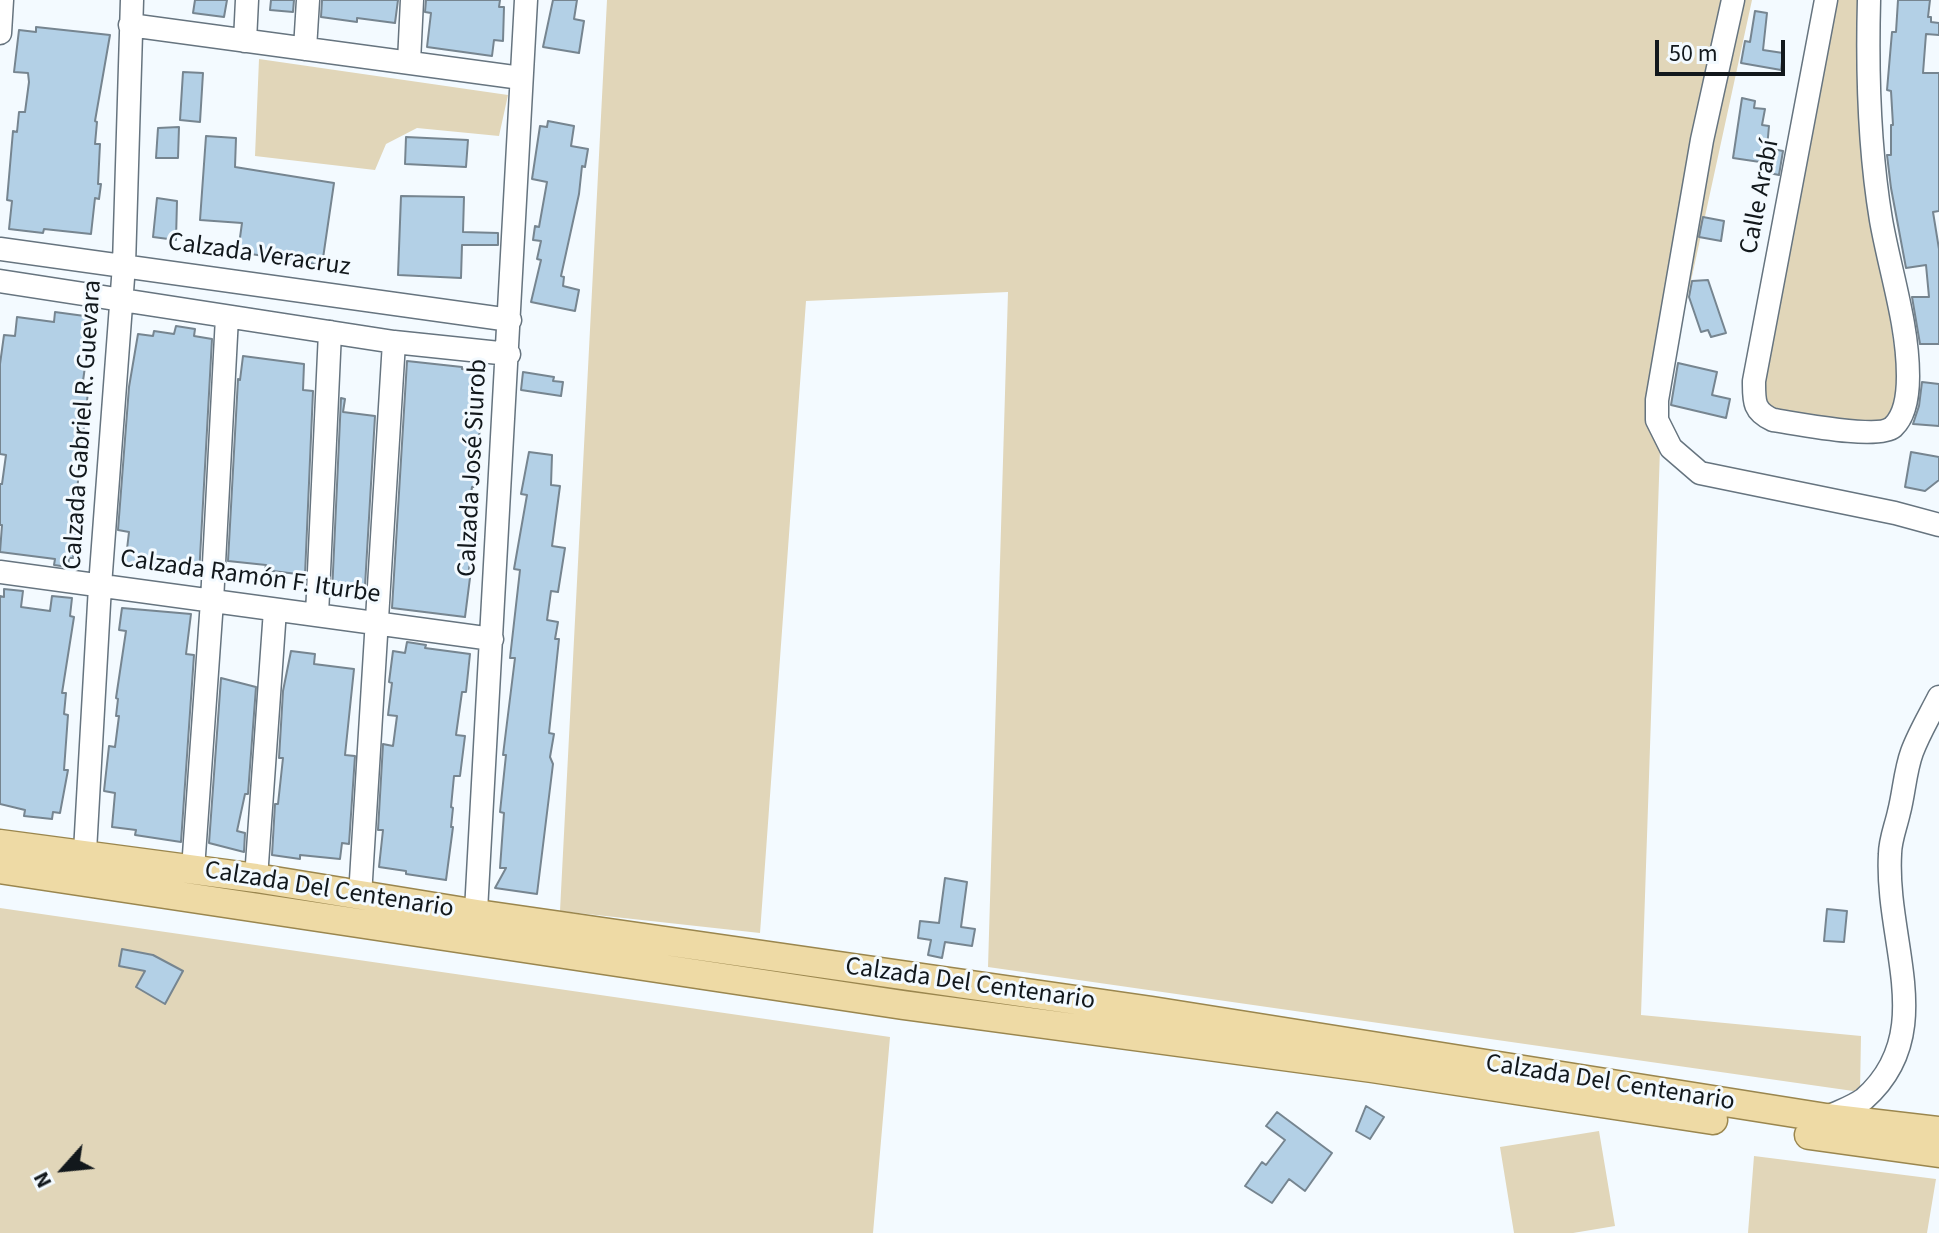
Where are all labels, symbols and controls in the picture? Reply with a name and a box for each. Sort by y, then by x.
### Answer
scale bar [1659,24,1789,74]
text: 50 m [1669,36,1718,71]
street label: Calle Arabí [1735,137,1787,257]
street label: Calzada Veracruz [166,228,352,284]
street label: Calzada Gabriel R. Guevara [58,279,110,571]
street label: Calzada José Siurob [453,358,495,578]
street label: Calzada Ramón F. Iturbe [118,544,382,612]
street label: Calzada Del Centenario [202,856,456,926]
street label: Calzada Del Centenario [843,952,1097,1018]
street label: Calzada Del Centenario [1483,1049,1737,1119]
north arrow [24,1129,104,1209]
text: N [25,1166,60,1194]

